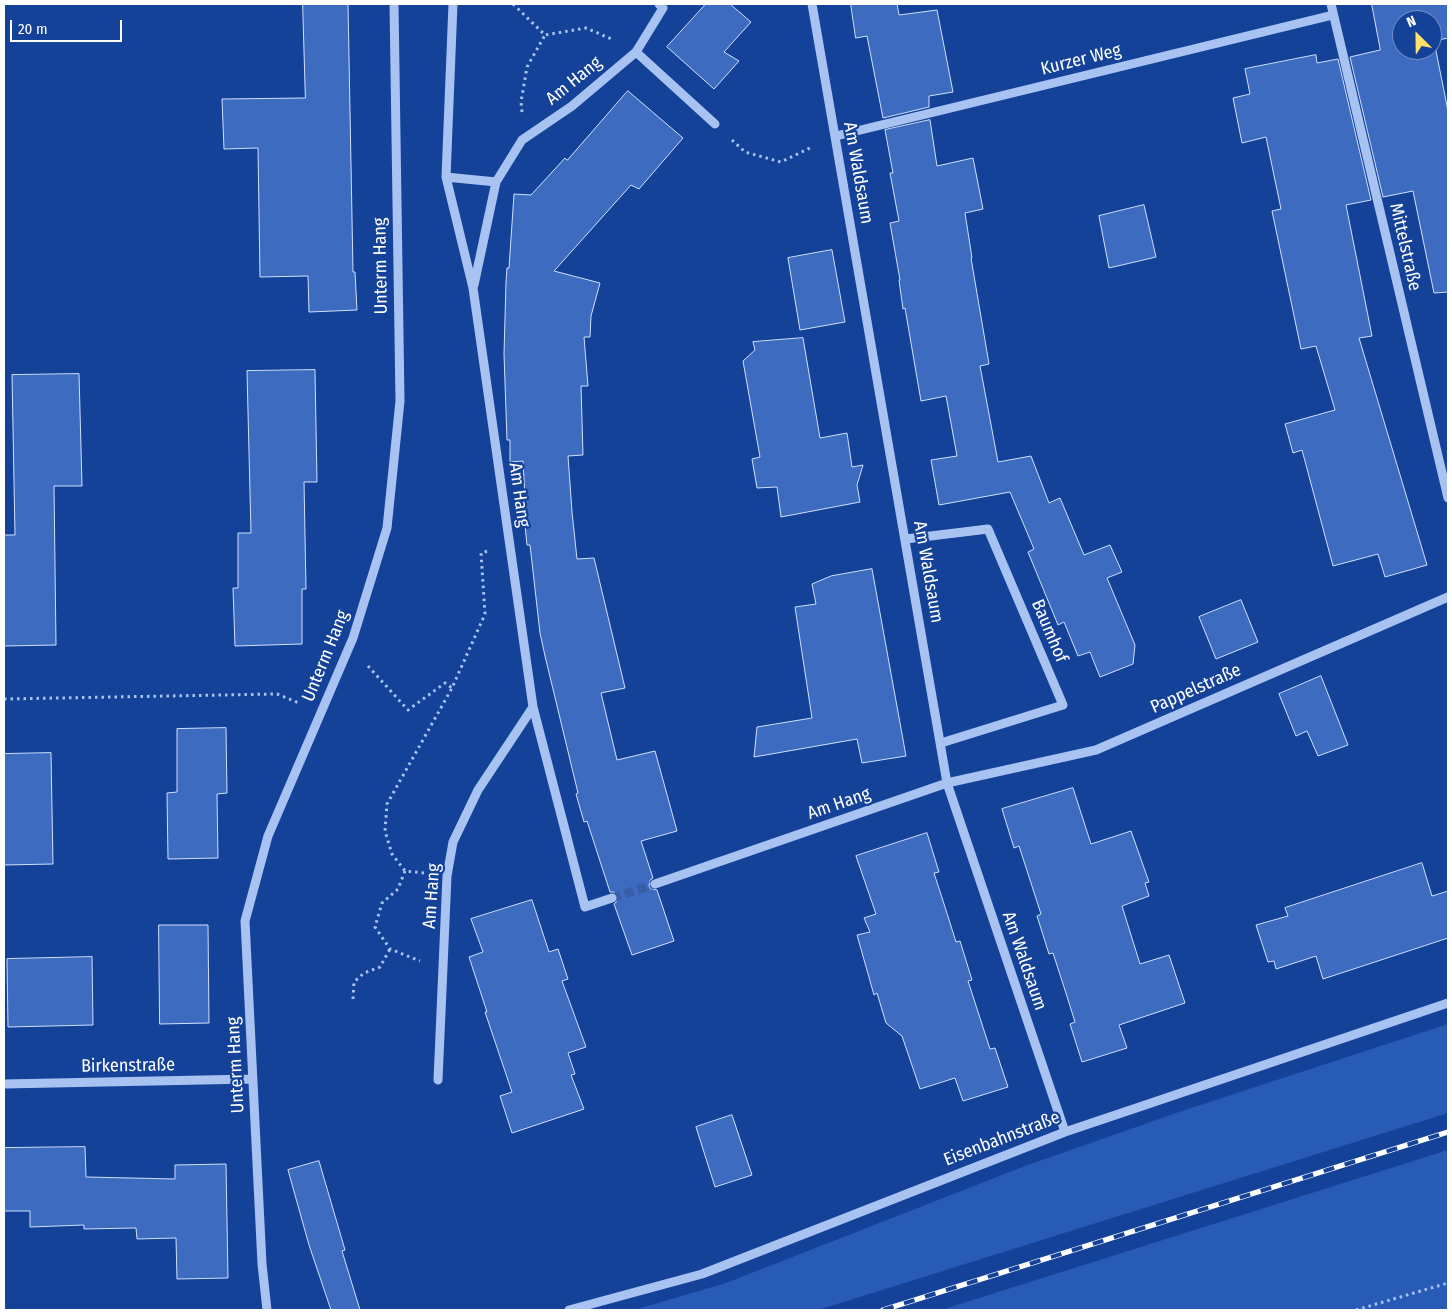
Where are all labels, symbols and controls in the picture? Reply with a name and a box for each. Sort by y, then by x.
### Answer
scale bar [12,10,125,42]
north arrow [1392,10,1442,60]
text: N [1404,12,1419,31]
text: 20 m [18,20,48,38]
street label: Kurzer Weg [1039,40,1123,80]
street label: Am Hang [542,52,606,110]
street label: Am Waldsaum [838,120,878,226]
street label: Mittelstraße [1384,201,1426,293]
street label: Unterm Hang [369,218,393,314]
street label: Am Hang [504,461,534,529]
street label: Am Waldsaum [908,519,948,625]
street label: Baumhof [1026,596,1072,666]
street label: Unterm Hang [298,607,354,705]
street label: Pappelstraße [1147,659,1245,719]
street label: Am Hang [805,783,873,825]
street label: Am Hang [419,863,445,929]
street label: Am Waldsaum [997,909,1051,1013]
street label: Unterm Hang [223,1016,249,1114]
street label: Birkenstraße [81,1054,175,1078]
street label: Eisenbahnstraße [941,1107,1063,1171]

